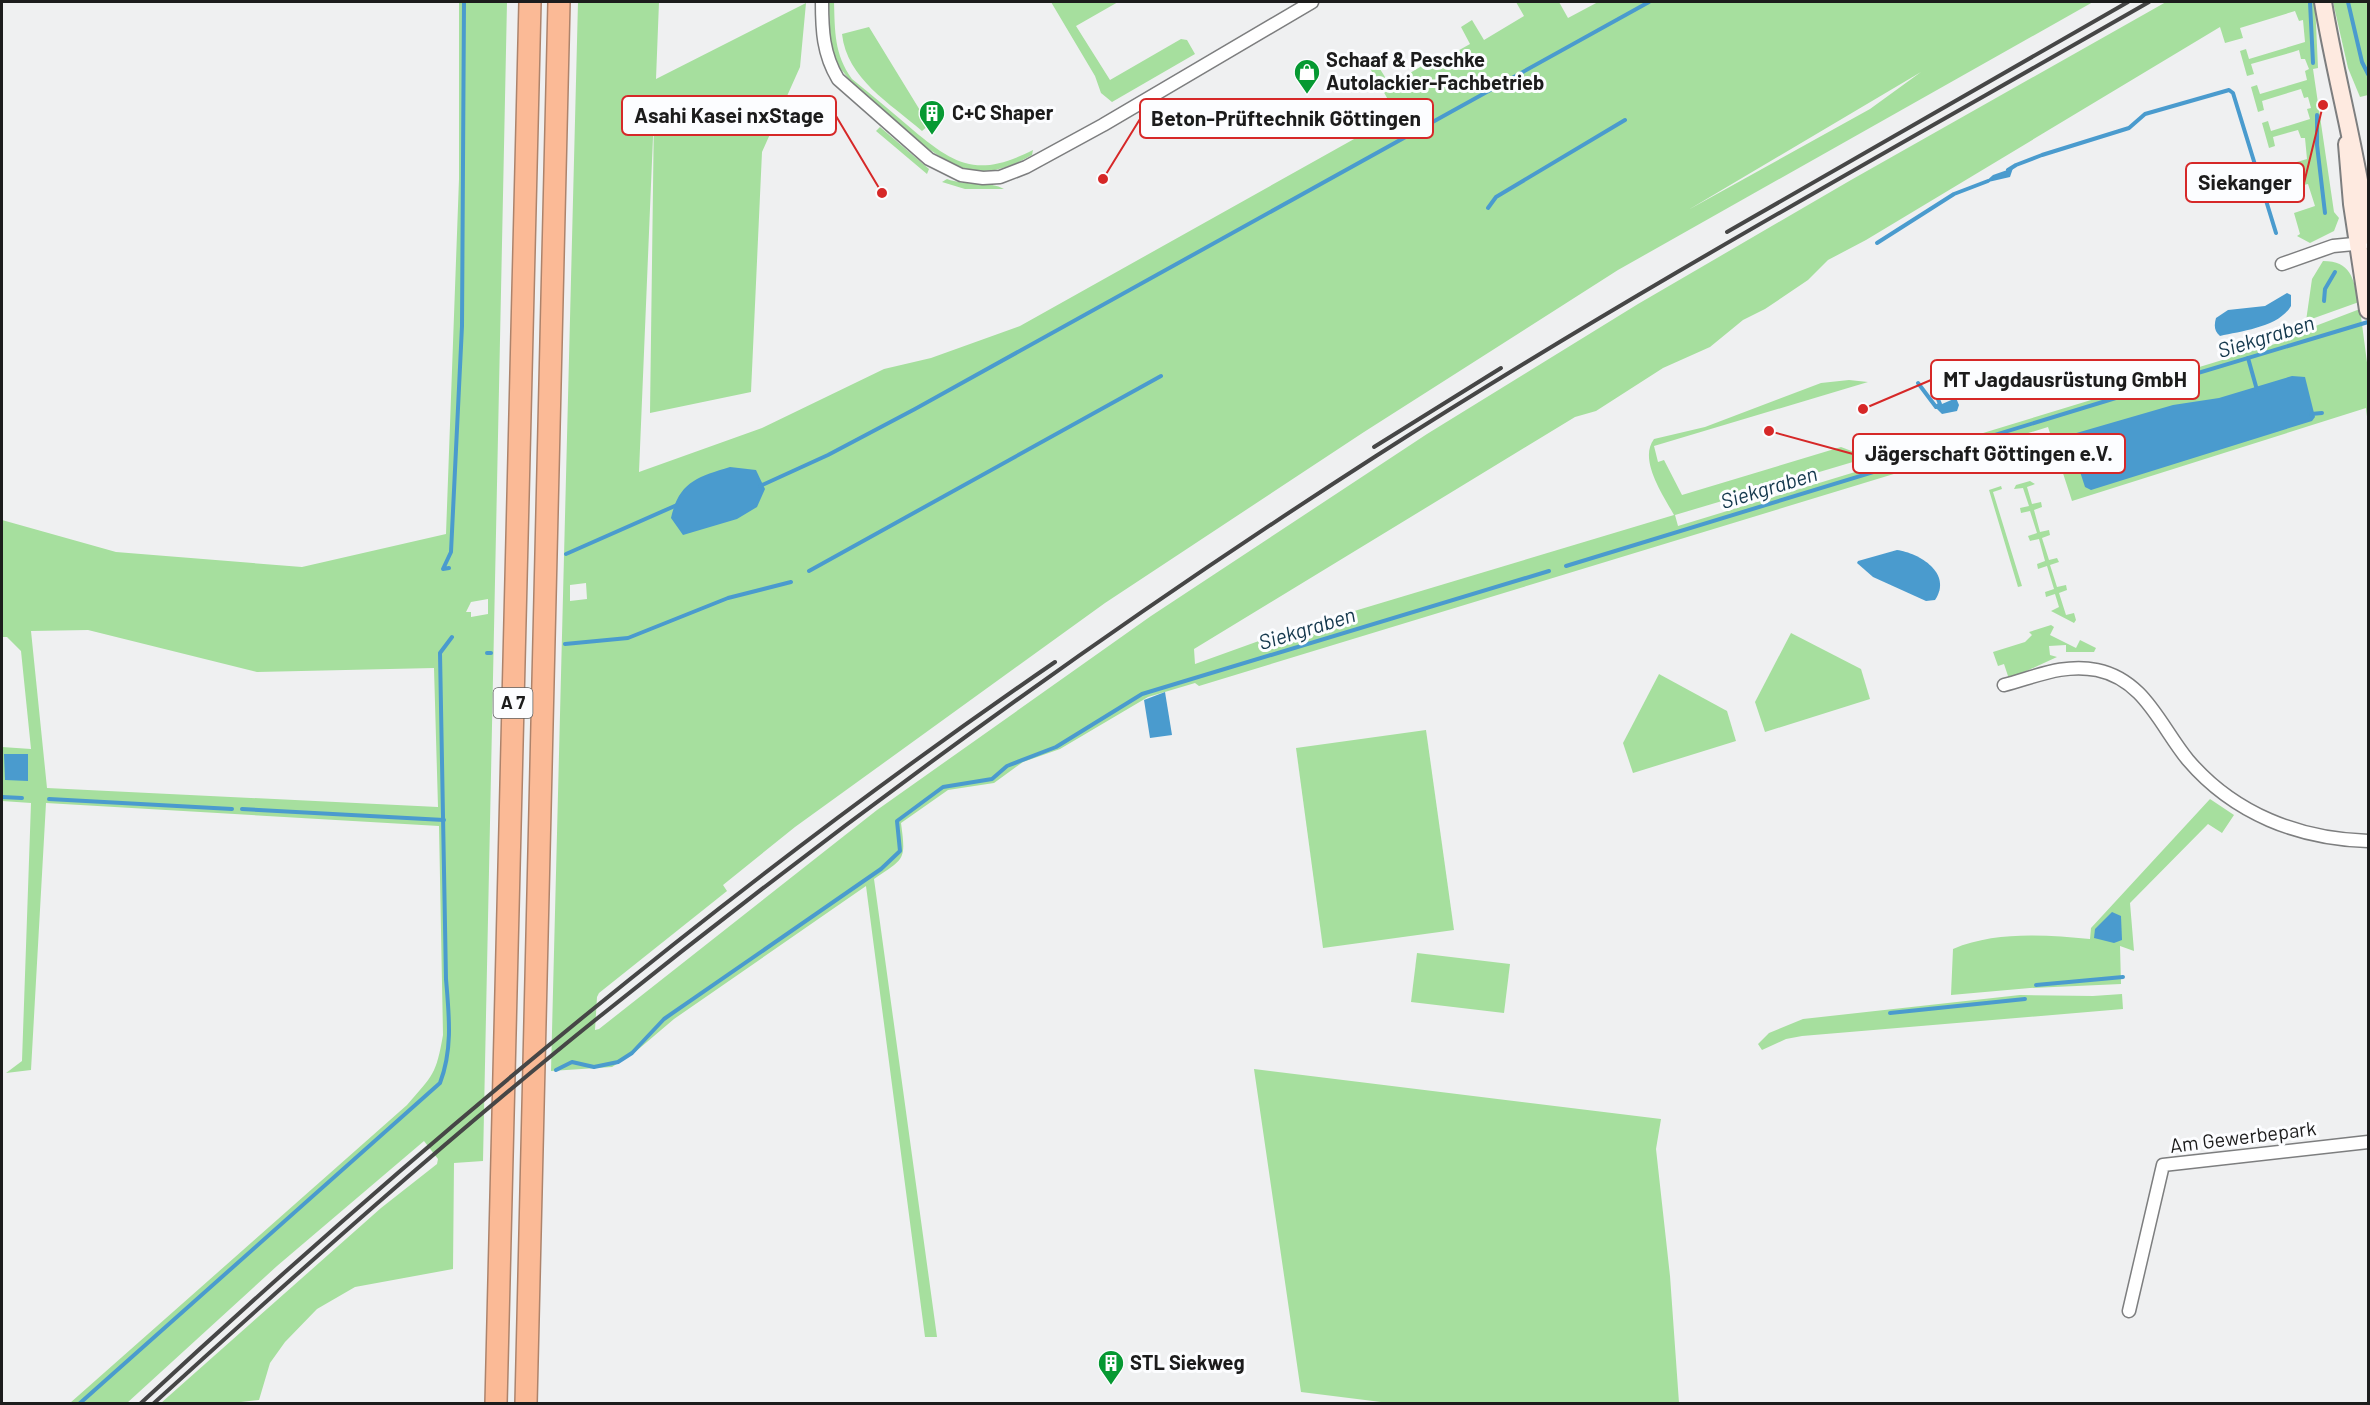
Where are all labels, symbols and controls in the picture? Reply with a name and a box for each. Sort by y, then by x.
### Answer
place label: Schaaf & Peschke Autolackier-Fachbetrieb [1326,47,1544,94]
shop icon: Schaaf & Peschke Autolackier-Fachbetrieb [1292,57,1322,95]
callout: Asahi Kasei nxStage [622,96,836,135]
building icon: C+C Shaper [917,98,947,136]
callout: Beton-Prüftechnik Göttingen [1140,99,1433,138]
place label: C+C Shaper [952,100,1054,124]
text: Asahi Kasei nxStage [634,102,824,127]
text: Beton-Prüftechnik Göttingen [1151,105,1421,130]
callout: Siekanger [2186,163,2304,202]
text: Siekanger [2198,169,2292,194]
water label: Siekgraben [2214,309,2317,362]
callout: MT Jagdausrüstung GmbH [1931,360,2199,399]
text: MT Jagdausrüstung GmbH [1943,366,2187,391]
callout: Jägerschaft Göttingen e.V. [1853,434,2125,473]
text: Jägerschaft Göttingen e.V. [1865,440,2113,465]
water label: Siekgraben [1717,460,1820,513]
water label: Siekgraben [1255,601,1358,654]
road number: A 7 [494,688,532,718]
street label: Am Gewerbepark [2168,1115,2317,1157]
building icon: STL Siekweg [1096,1348,1126,1386]
place label: STL Siekweg [1130,1350,1245,1374]

